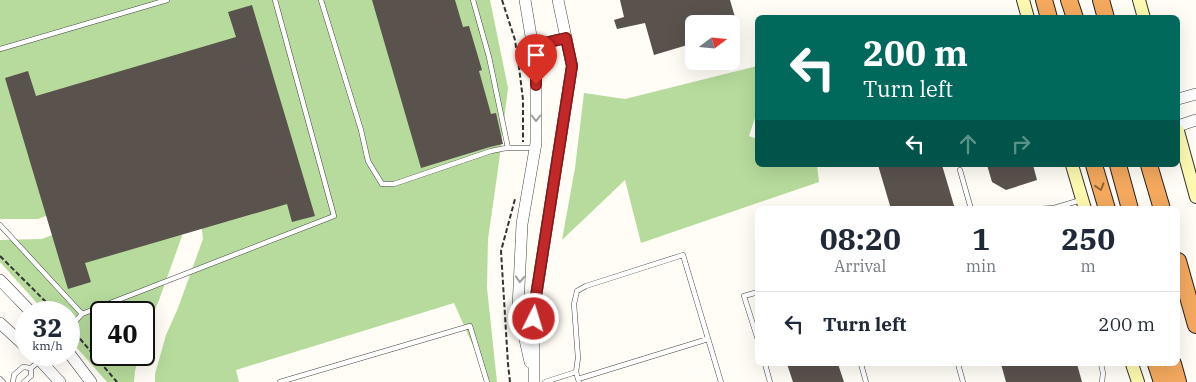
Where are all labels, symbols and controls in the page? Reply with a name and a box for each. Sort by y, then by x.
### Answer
north arrow [685,15,740,70]
map controls [685,15,740,70]
text: 200 m [863,30,968,76]
pin [515,34,557,85]
icon: left [780,35,845,100]
icon: arrive [522,41,550,69]
text: Turn left [863,74,953,103]
one-way arrow [531,114,541,122]
icon: left [901,130,929,158]
icon: ahead [954,130,982,158]
icon: right [1007,130,1035,158]
one-way arrow [1095,182,1105,190]
text: 08:20 [820,219,901,258]
text: 1 [972,219,990,258]
text: 250 [1061,219,1115,258]
text: Arrival [834,256,886,276]
text: min [966,256,996,276]
text: m [1081,256,1096,276]
one-way arrow [514,275,525,283]
position arrow [507,292,559,344]
speed limit sign: 40 [90,301,155,366]
icon: left [780,310,808,338]
text: 32 [32,311,63,344]
text: Turn left [823,312,906,336]
text: 200 m [1098,312,1155,336]
text: km/h [32,338,63,353]

